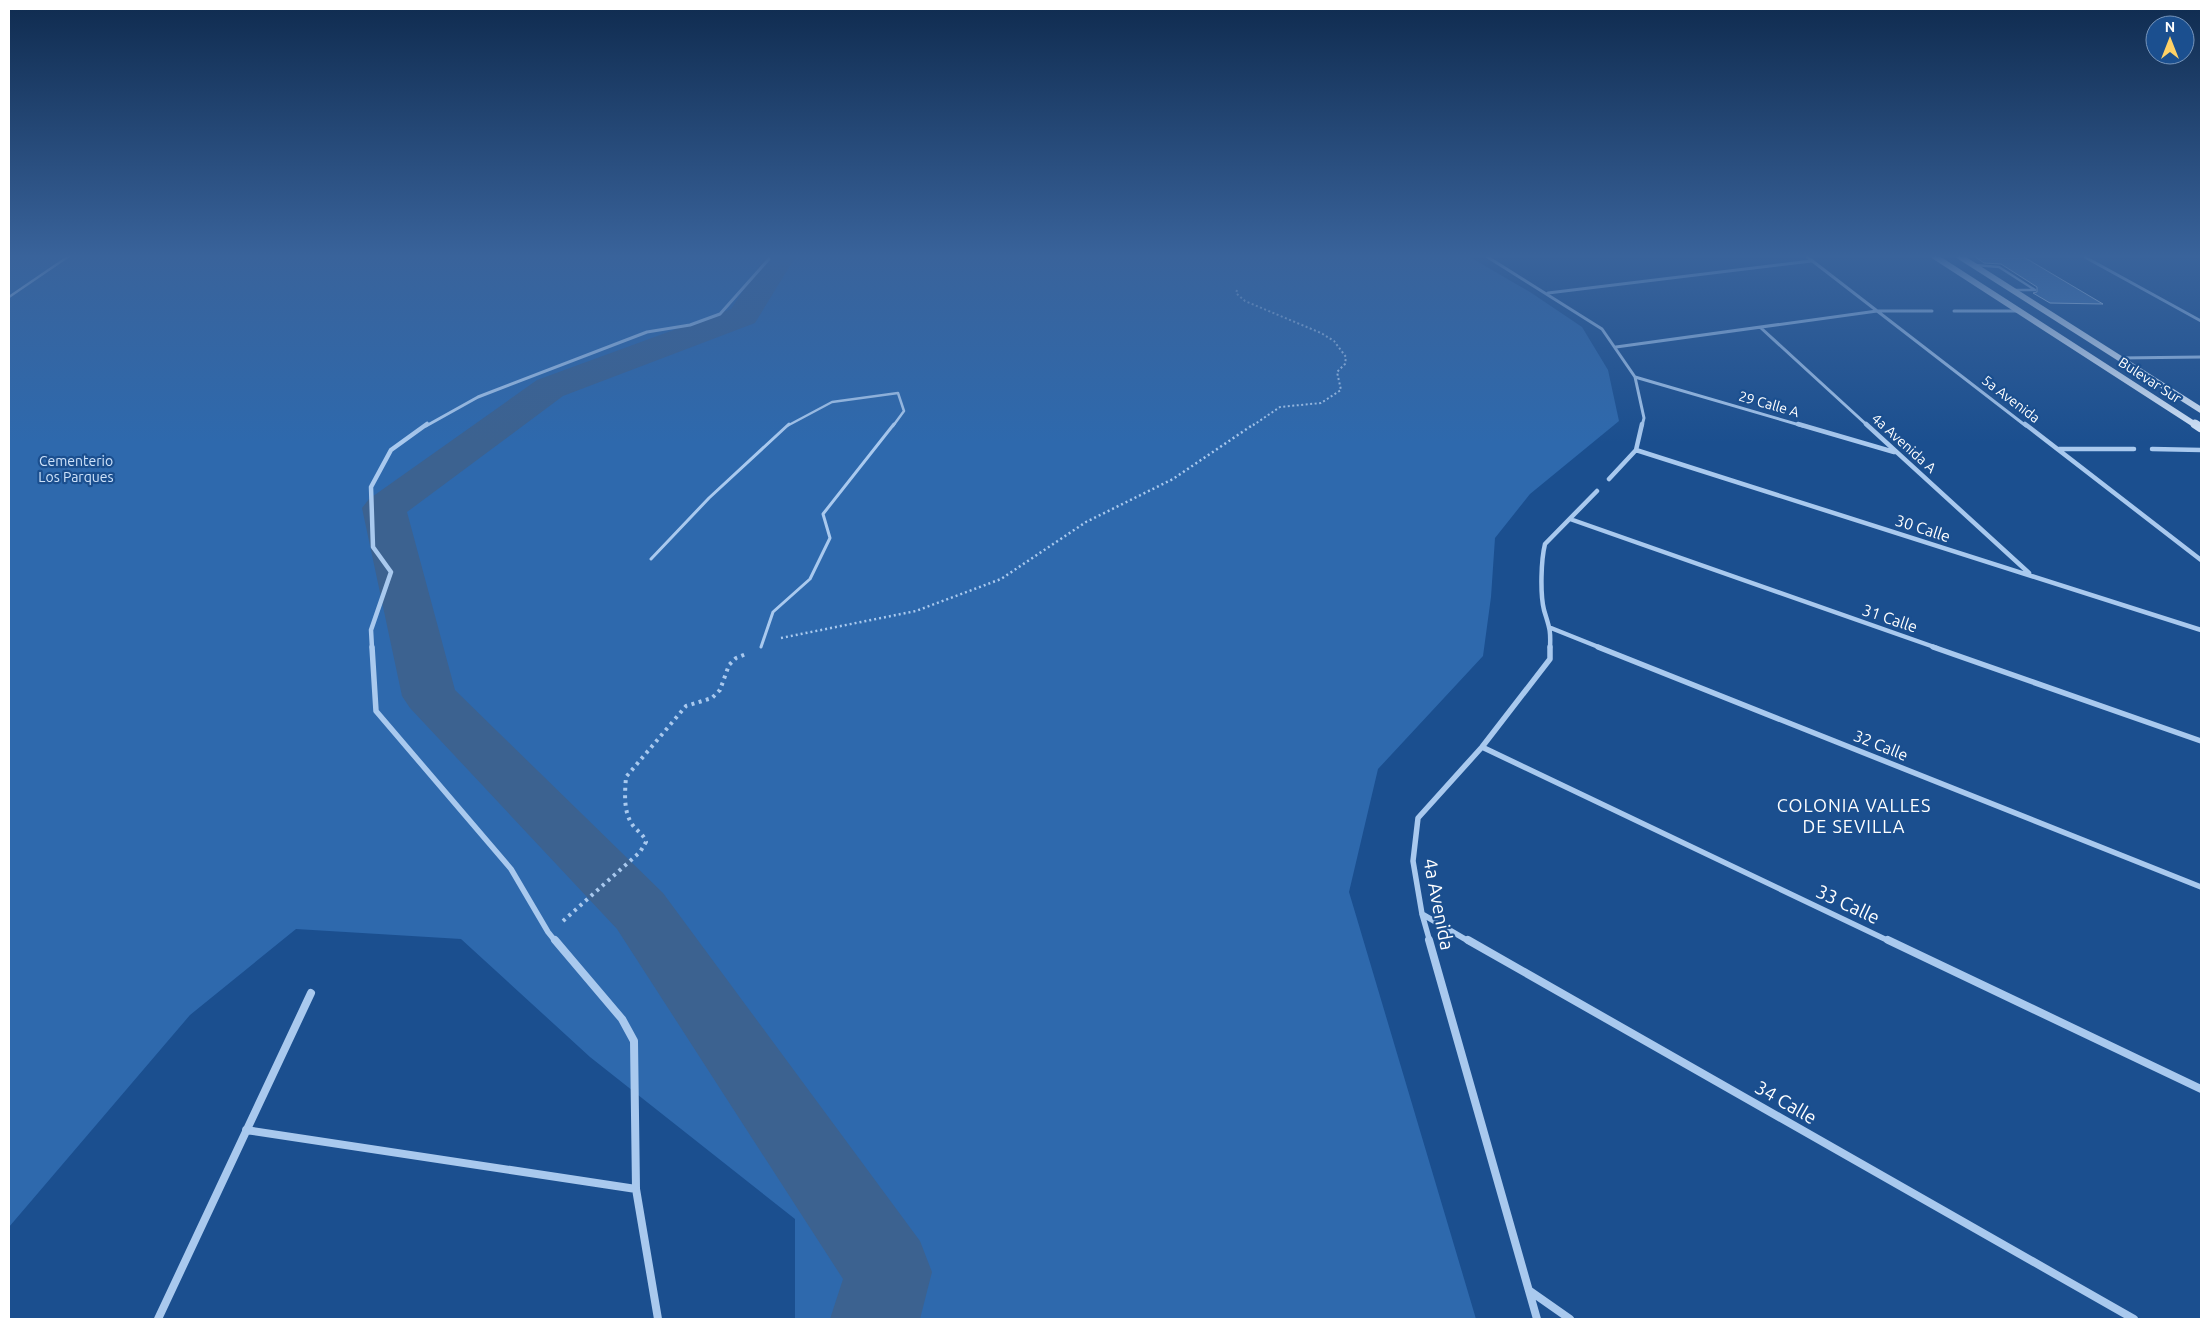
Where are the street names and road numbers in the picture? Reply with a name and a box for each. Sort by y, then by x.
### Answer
street label: Bulevar Sur [2116,354,2185,407]
street label: 5a Avenida [1979,372,2043,426]
street label: 29 Calle A [1737,388,1801,420]
street label: 4a Avenida A [1869,410,1939,476]
street label: 30 Calle [1893,511,1953,545]
street label: 31 Calle [1860,600,1920,636]
street label: 32 Calle [1851,726,1911,764]
street label: 4a Avenida [1419,856,1459,952]
street label: 33 Calle [1813,880,1883,928]
street label: 34 Calle [1751,1076,1821,1128]

